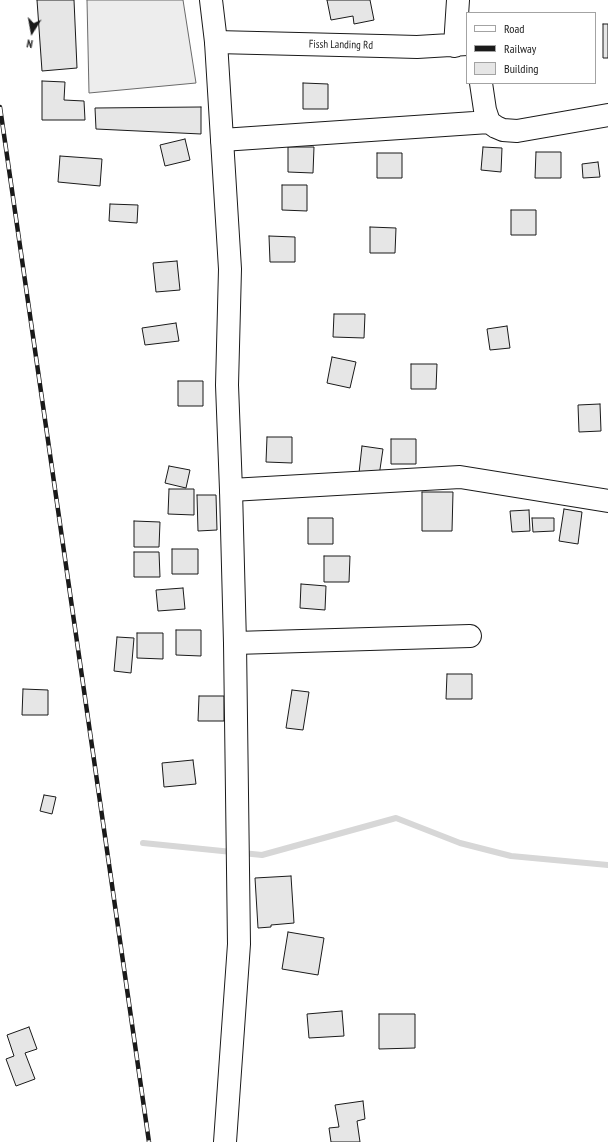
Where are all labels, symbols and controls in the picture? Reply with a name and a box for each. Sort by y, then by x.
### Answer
north arrow [12,12,52,52]
legend [466,12,596,84]
text: Road [504,21,524,36]
text: N [25,36,34,51]
street label: Fissh Landing Rd [309,38,373,52]
text: Railway [504,41,536,56]
text: Building [504,61,539,76]

